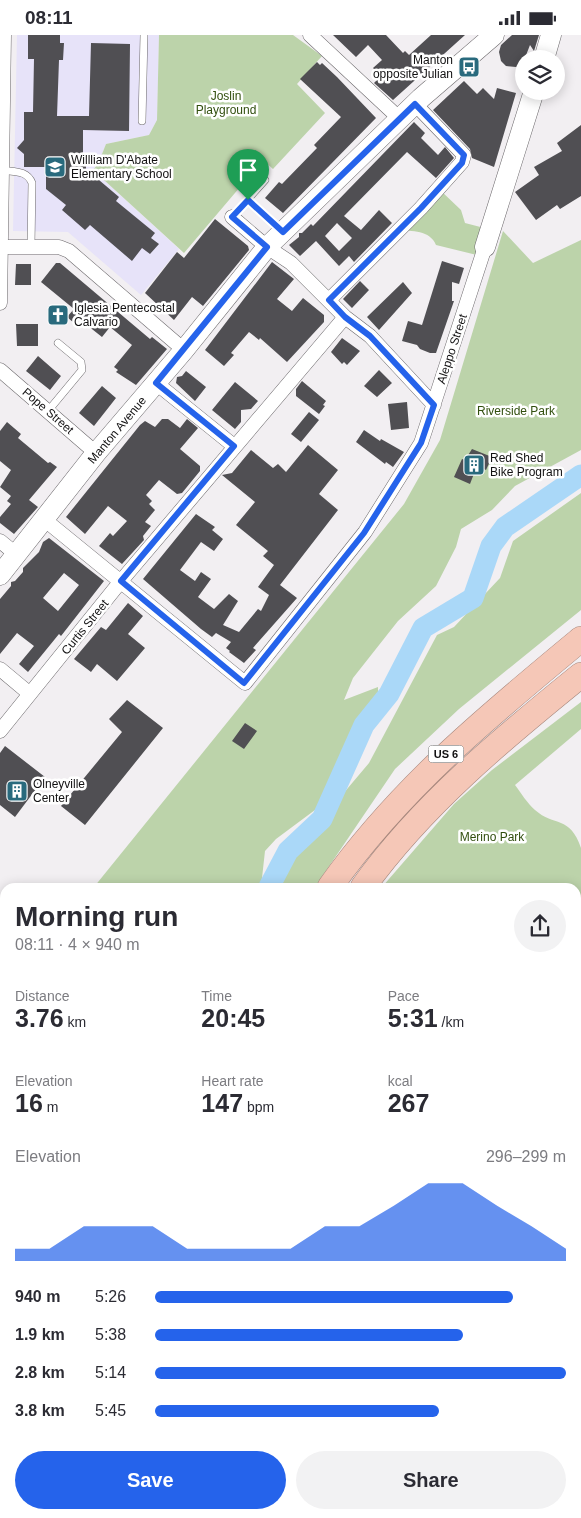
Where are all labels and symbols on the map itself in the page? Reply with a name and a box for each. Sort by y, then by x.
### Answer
place label: Manton opposite Julian [373,53,453,81]
bus stop icon: Manton opposite Julian [457,55,481,79]
park label: Joslin Playground [196,89,256,117]
pin [227,149,269,200]
place label: Willliam D'Abate Elementary School [71,153,172,181]
school or university icon: Willliam D'Abate Elementary School [43,155,67,179]
place label: Iglesia Pentecostal Calvario [74,301,175,329]
church icon: Iglesia Pentecostal Calvario [46,303,70,327]
street label: Aleppo Street [434,312,470,386]
street label: Pope Street [19,385,77,438]
street label: Manton Avenue [85,393,149,466]
park label: Riverside Park [477,404,556,418]
place label: Red Shed Bike Program [490,451,563,479]
building icon: Red Shed Bike Program [462,453,486,477]
street label: Curtis Street [59,596,112,657]
road number: US 6 [428,746,464,763]
place label: Olneyville Center [33,777,85,805]
building icon: Olneyville Center [5,779,29,803]
park label: Merino Park [460,830,525,844]

